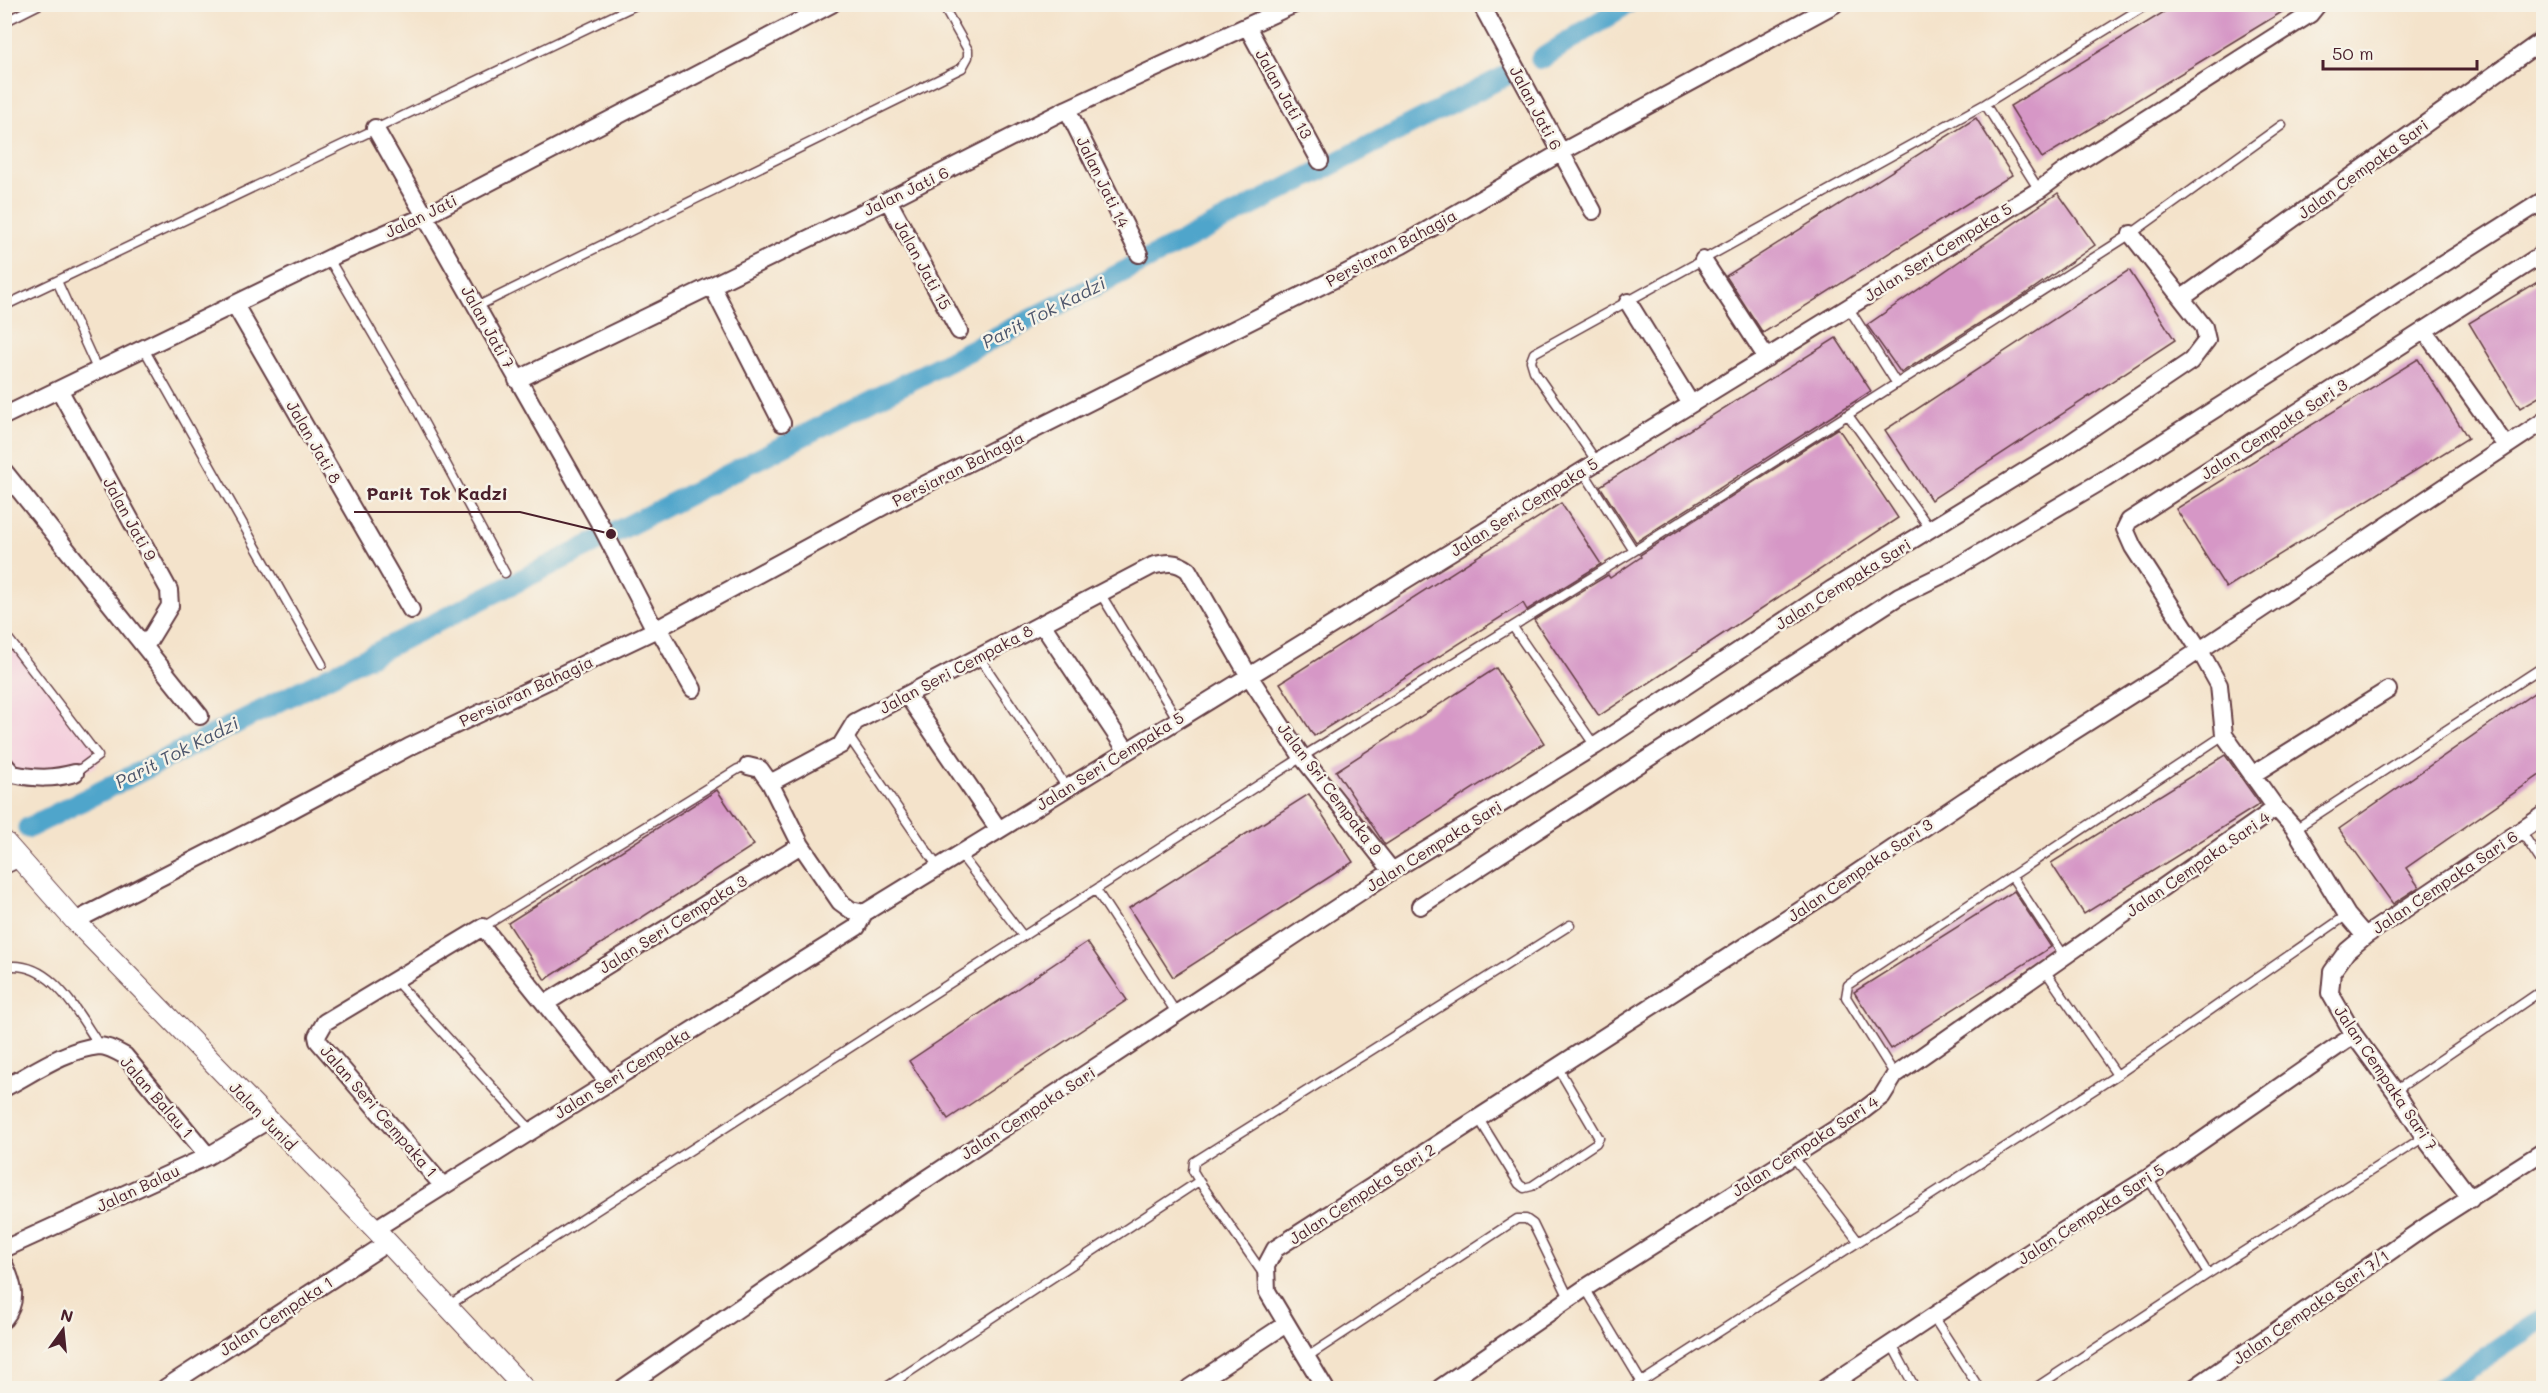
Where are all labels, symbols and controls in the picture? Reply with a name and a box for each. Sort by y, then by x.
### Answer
scale bar [2323,33,2478,71]
text: 50 m [2332,41,2374,65]
street label: Jalan Jati 13 [1251,45,1318,142]
street label: Jalan Jati 6 [1506,62,1567,153]
street label: Jalan Cempaka Sari [2293,114,2432,223]
street label: Jalan Jati 14 [1072,133,1135,231]
street label: Jalan Jati 6 [860,161,952,220]
street label: Jalan Jati [381,189,460,242]
street label: Jalan Seri Cempaka 5 [1860,197,2016,306]
street label: Persiaran Bahagia [1322,204,1460,291]
street label: Jalan Jati 15 [890,216,957,313]
water label: Parit Tok Kadzi [978,270,1110,354]
street label: Jalan Jati 7 [457,282,520,372]
street label: Jalan Cempaka Sari 3 [2196,373,2351,484]
street label: Jalan Jati 8 [282,397,347,487]
street label: Persiaran Bahagia [888,426,1027,511]
street label: Jalan Seri Cempaka 5 [1446,452,1602,561]
street label: Jalan Jati 9 [99,473,162,564]
callout: Parit Tok Kadzi [354,476,520,512]
text: Parit Tok Kadzi [366,481,508,505]
street label: Jalan Cempaka Sari [1771,533,1915,634]
street label: Jalan Seri Cempaka 8 [875,619,1036,718]
street label: Persiaran Bahagia [455,650,596,731]
street label: Jalan Seri Cempaka 5 [1032,706,1188,815]
water label: Parit Tok Kadzi [111,710,243,794]
street label: Jalan Sri Cempaka 9 [1274,718,1387,859]
street label: Jalan Cempaka Sari [1362,795,1506,896]
street label: Jalan Cempaka Sari 4 [2122,806,2274,921]
street label: Jalan Cempaka Sari 3 [1783,813,1936,926]
street label: Jalan Cempaka Sari 6 [2368,825,2521,938]
street label: Jalan Seri Cempaka 3 [595,869,751,978]
street label: Jalan Cempaka Sari 7 [2330,1001,2443,1154]
street label: Jalan Seri Cempaka [550,1022,693,1123]
street label: Jalan Seri Cempaka 1 [316,1040,443,1181]
street label: Jalan Balau 1 [116,1051,199,1142]
street label: Jalan Cempaka Sari [957,1061,1099,1164]
street label: Jalan Junid [225,1077,302,1155]
street label: Jalan Cempaka Sari 4 [1727,1090,1883,1201]
street label: Jalan Cempaka Sari 2 [1285,1138,1439,1249]
street label: Jalan Cempaka Sari 5 [2013,1158,2168,1269]
street label: Jalan Balau [93,1159,183,1216]
street label: Jalan Cempaka Sari 7/1 [2229,1245,2393,1368]
street label: Jalan Cempaka 1 [215,1271,337,1360]
north arrow [33,1300,93,1360]
text: N [58,1303,76,1327]

